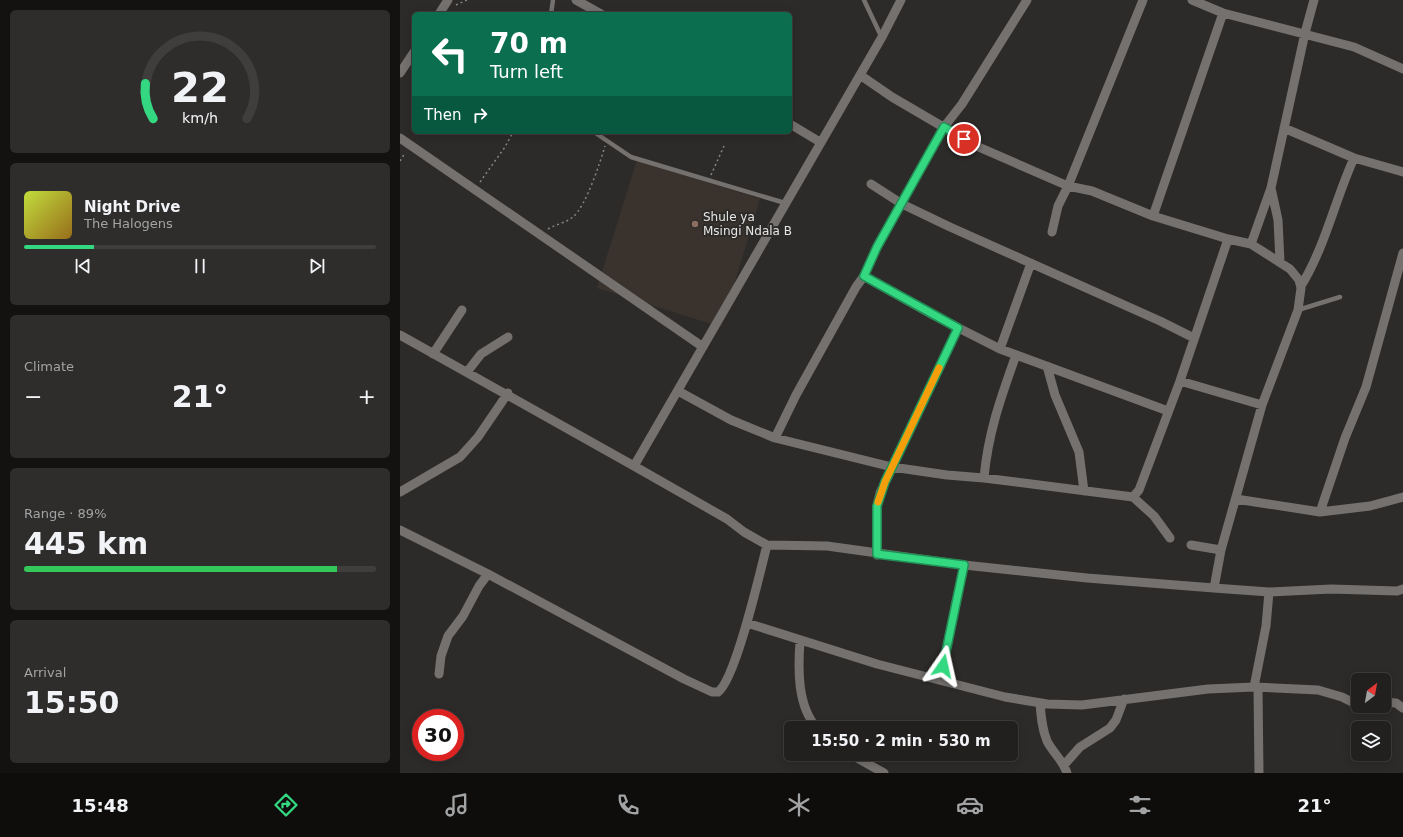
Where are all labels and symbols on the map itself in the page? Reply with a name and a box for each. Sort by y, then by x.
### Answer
pin [947,122,981,156]
place label: Shule ya Msingi Ndala B [703,210,792,238]
marker: Shule ya Msingi Ndala B [690,219,700,229]
position arrow [922,645,964,687]
north arrow [1351,673,1391,713]
speed limit sign: 30 [412,709,464,761]

